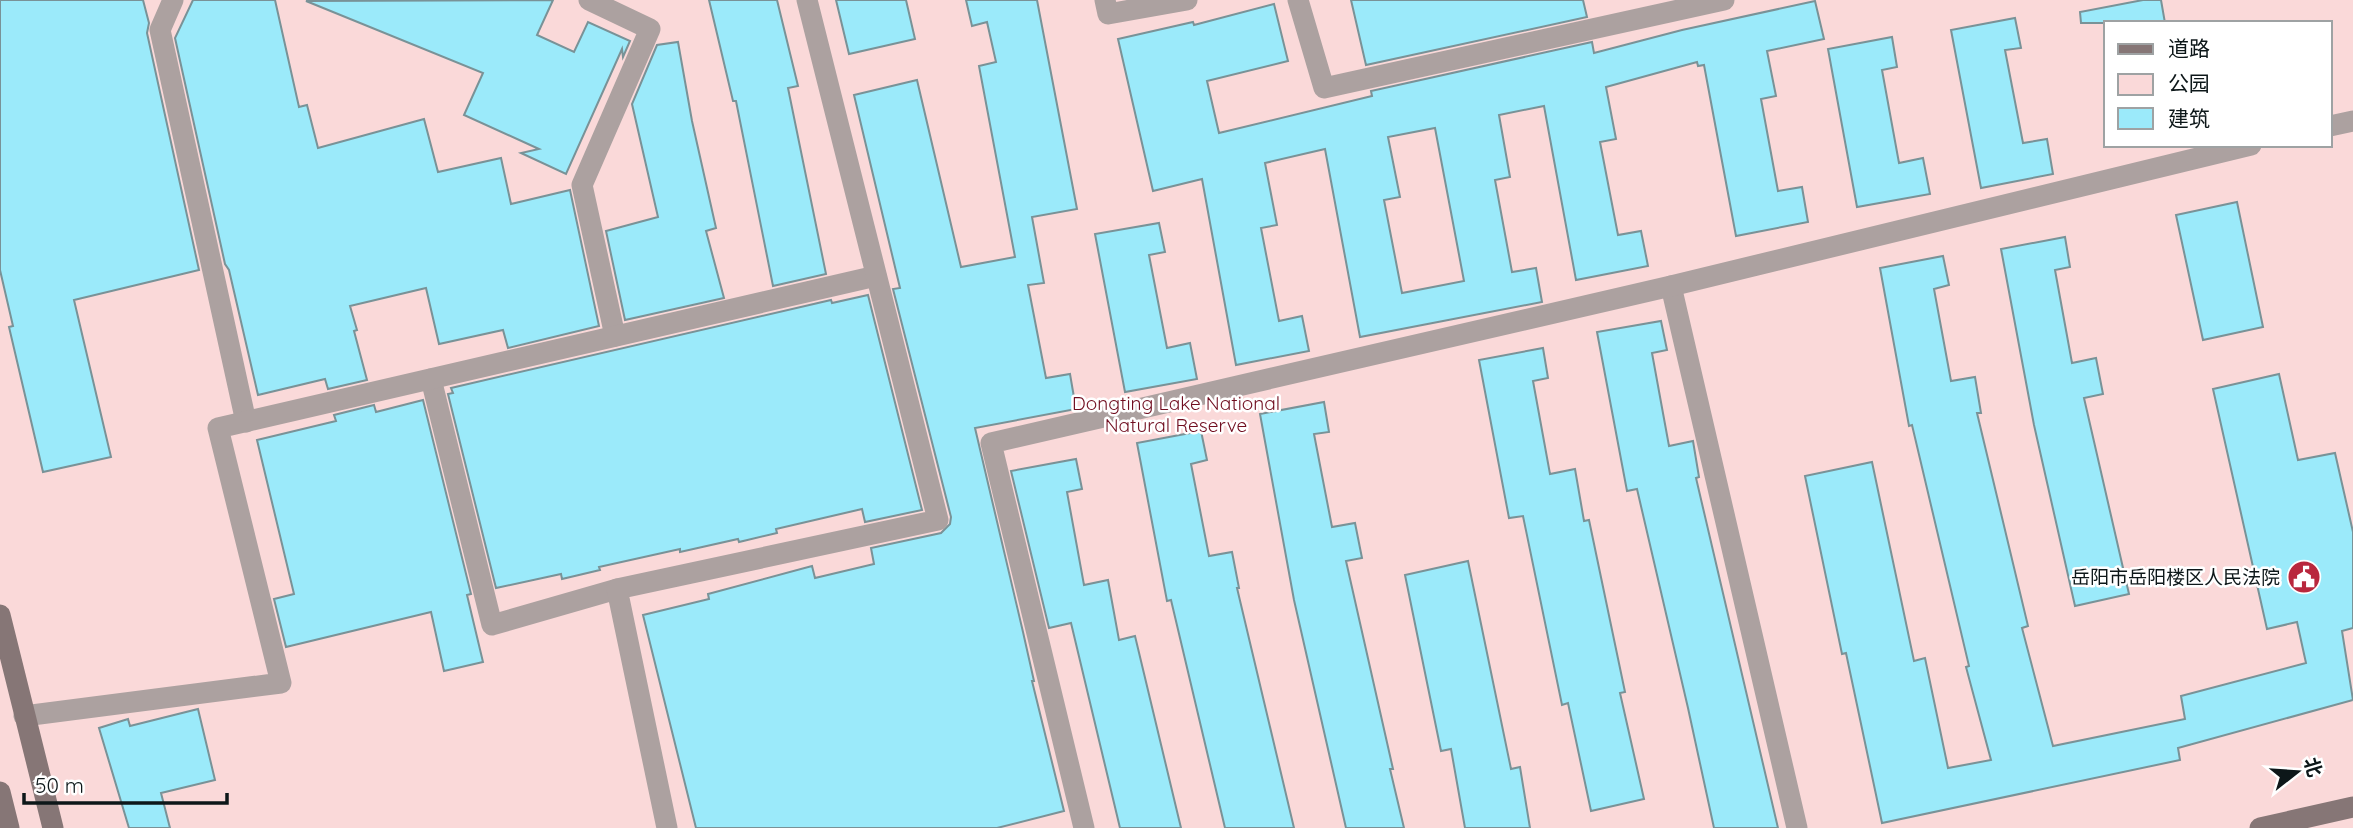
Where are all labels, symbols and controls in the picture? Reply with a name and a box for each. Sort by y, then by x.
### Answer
legend [2104,21,2332,147]
text: 道路 [2168,35,2210,61]
text: 公园 [2168,70,2210,96]
text: 建筑 [2168,105,2210,131]
park label: Dongting Lake National Natural Reserve [1072,391,1280,437]
public building icon: 岳阳市岳阳楼区人民法院 [2285,558,2323,596]
place label: 岳阳市岳阳楼区人民法院 [2071,565,2280,589]
north arrow [2262,737,2332,807]
text: 北 [2299,754,2328,780]
scale bar [24,762,228,806]
text: 50 m [35,772,84,798]

